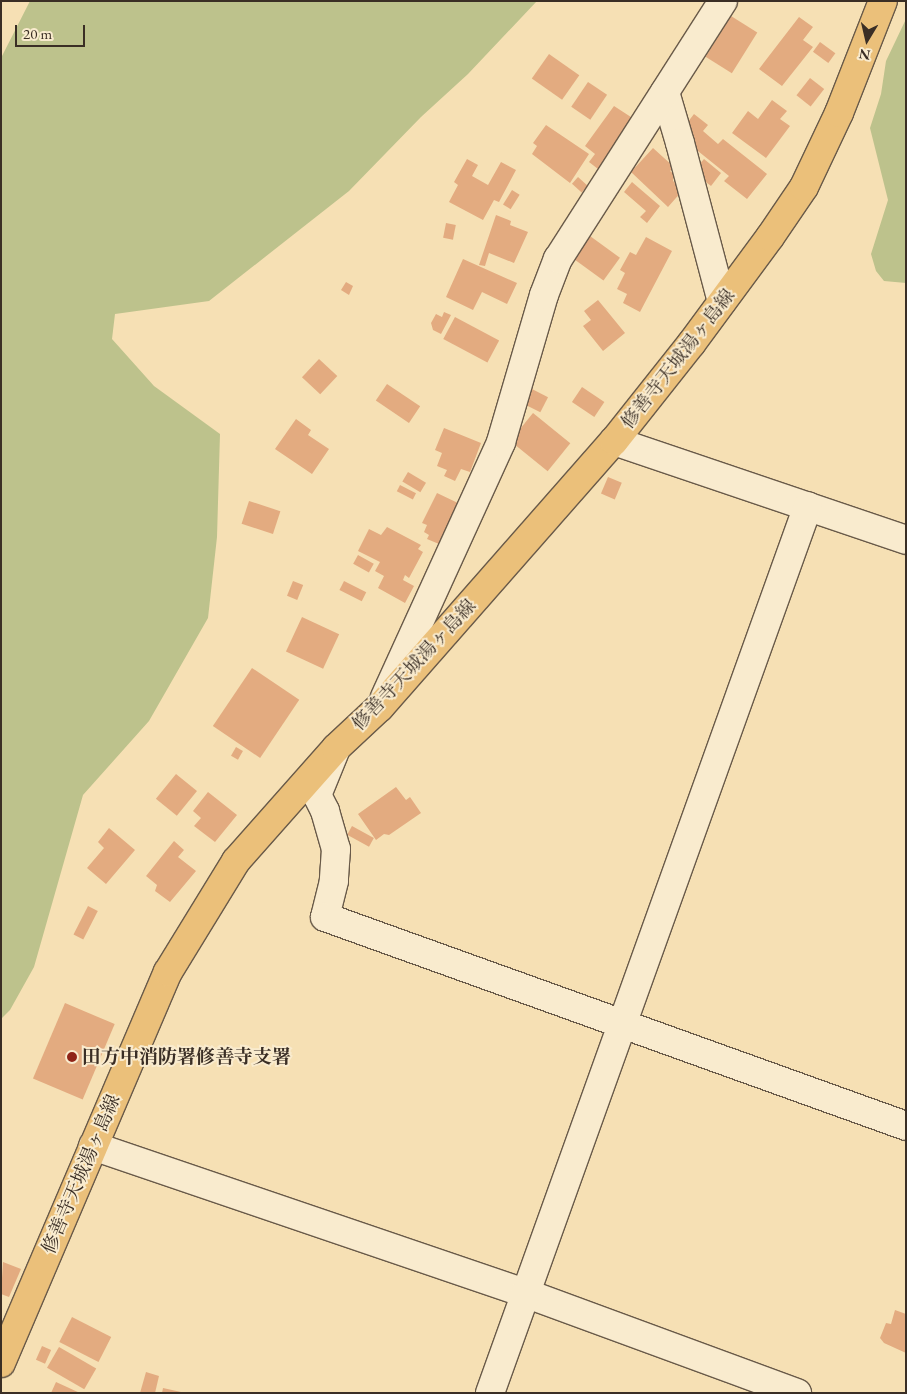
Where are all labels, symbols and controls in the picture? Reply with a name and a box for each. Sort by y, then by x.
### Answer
scale bar [18,15,88,47]
north arrow [842,15,892,65]
text: 20 m [23,24,52,43]
text: N [858,45,872,65]
street label: 修善寺天城湯ヶ島線 [616,285,740,433]
street label: 修善寺天城湯ヶ島線 [347,595,481,735]
place label: 田方中消防署修善寺支署 [82,1046,291,1068]
marker: 田方中消防署修善寺支署 [66,1051,78,1063]
street label: 修善寺天城湯ヶ島線 [37,1091,125,1257]

